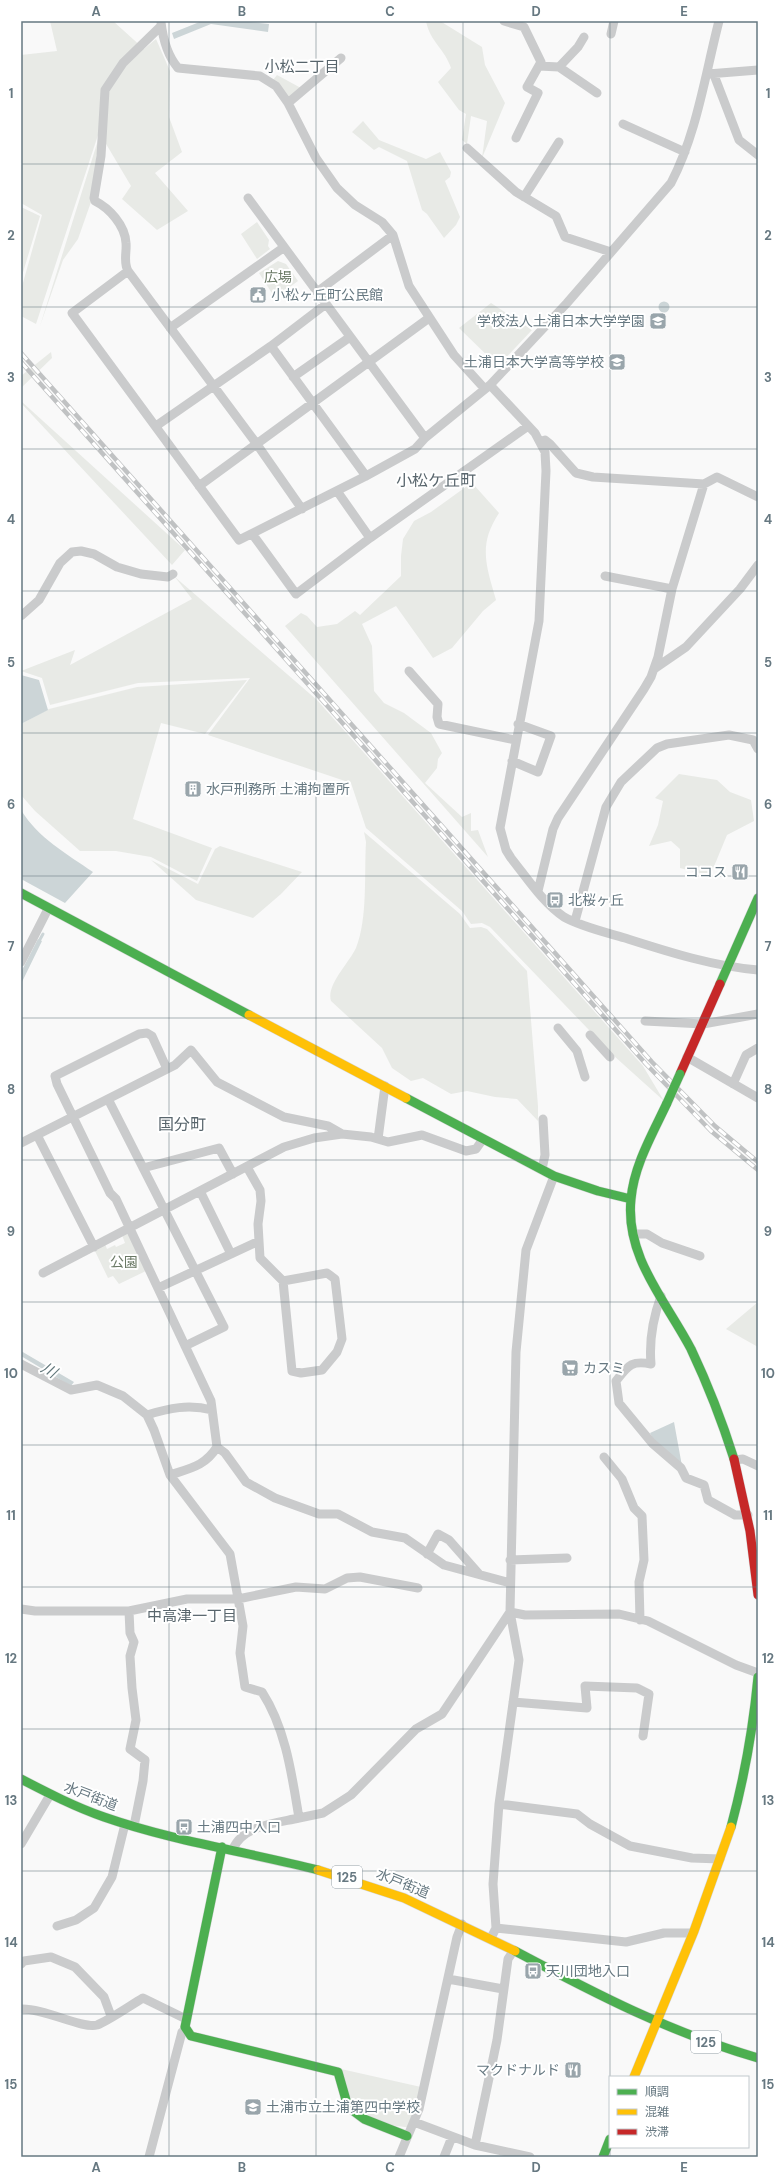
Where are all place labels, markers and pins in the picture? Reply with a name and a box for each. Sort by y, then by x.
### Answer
public building icon: 小松ヶ丘町公民館 [248,285,268,305]
place label: 小松ヶ丘町公民館 [271,286,383,304]
school or university icon: 学校法人土浦日本大学学園 [648,311,668,331]
place label: 学校法人土浦日本大学学園 [477,312,645,330]
school or university icon: 土浦日本大学高等学校 [607,352,627,372]
place label: 土浦日本大学高等学校 [464,353,604,371]
building icon: 水戸刑務所 土浦拘置所 [183,779,203,799]
place label: 水戸刑務所 土浦拘置所 [206,780,350,798]
restaurant icon: ココス [730,862,750,882]
place label: ココス [685,863,727,881]
bus stop icon: 北桜ヶ丘 [545,890,565,910]
place label: 北桜ヶ丘 [568,891,624,909]
supermarket icon: カスミ [560,1358,580,1378]
place label: カスミ [583,1359,625,1377]
bus stop icon: 土浦四中入口 [174,1817,194,1837]
place label: 土浦四中入口 [197,1818,281,1836]
bus stop icon: 天川団地入口 [523,1961,543,1981]
place label: 天川団地入口 [546,1962,630,1980]
restaurant icon: マクドナルド [563,2060,583,2080]
place label: マクドナルド [476,2061,560,2079]
school or university icon: 土浦市立土浦第四中学校 [243,2097,263,2117]
place label: 土浦市立土浦第四中学校 [266,2098,420,2116]

